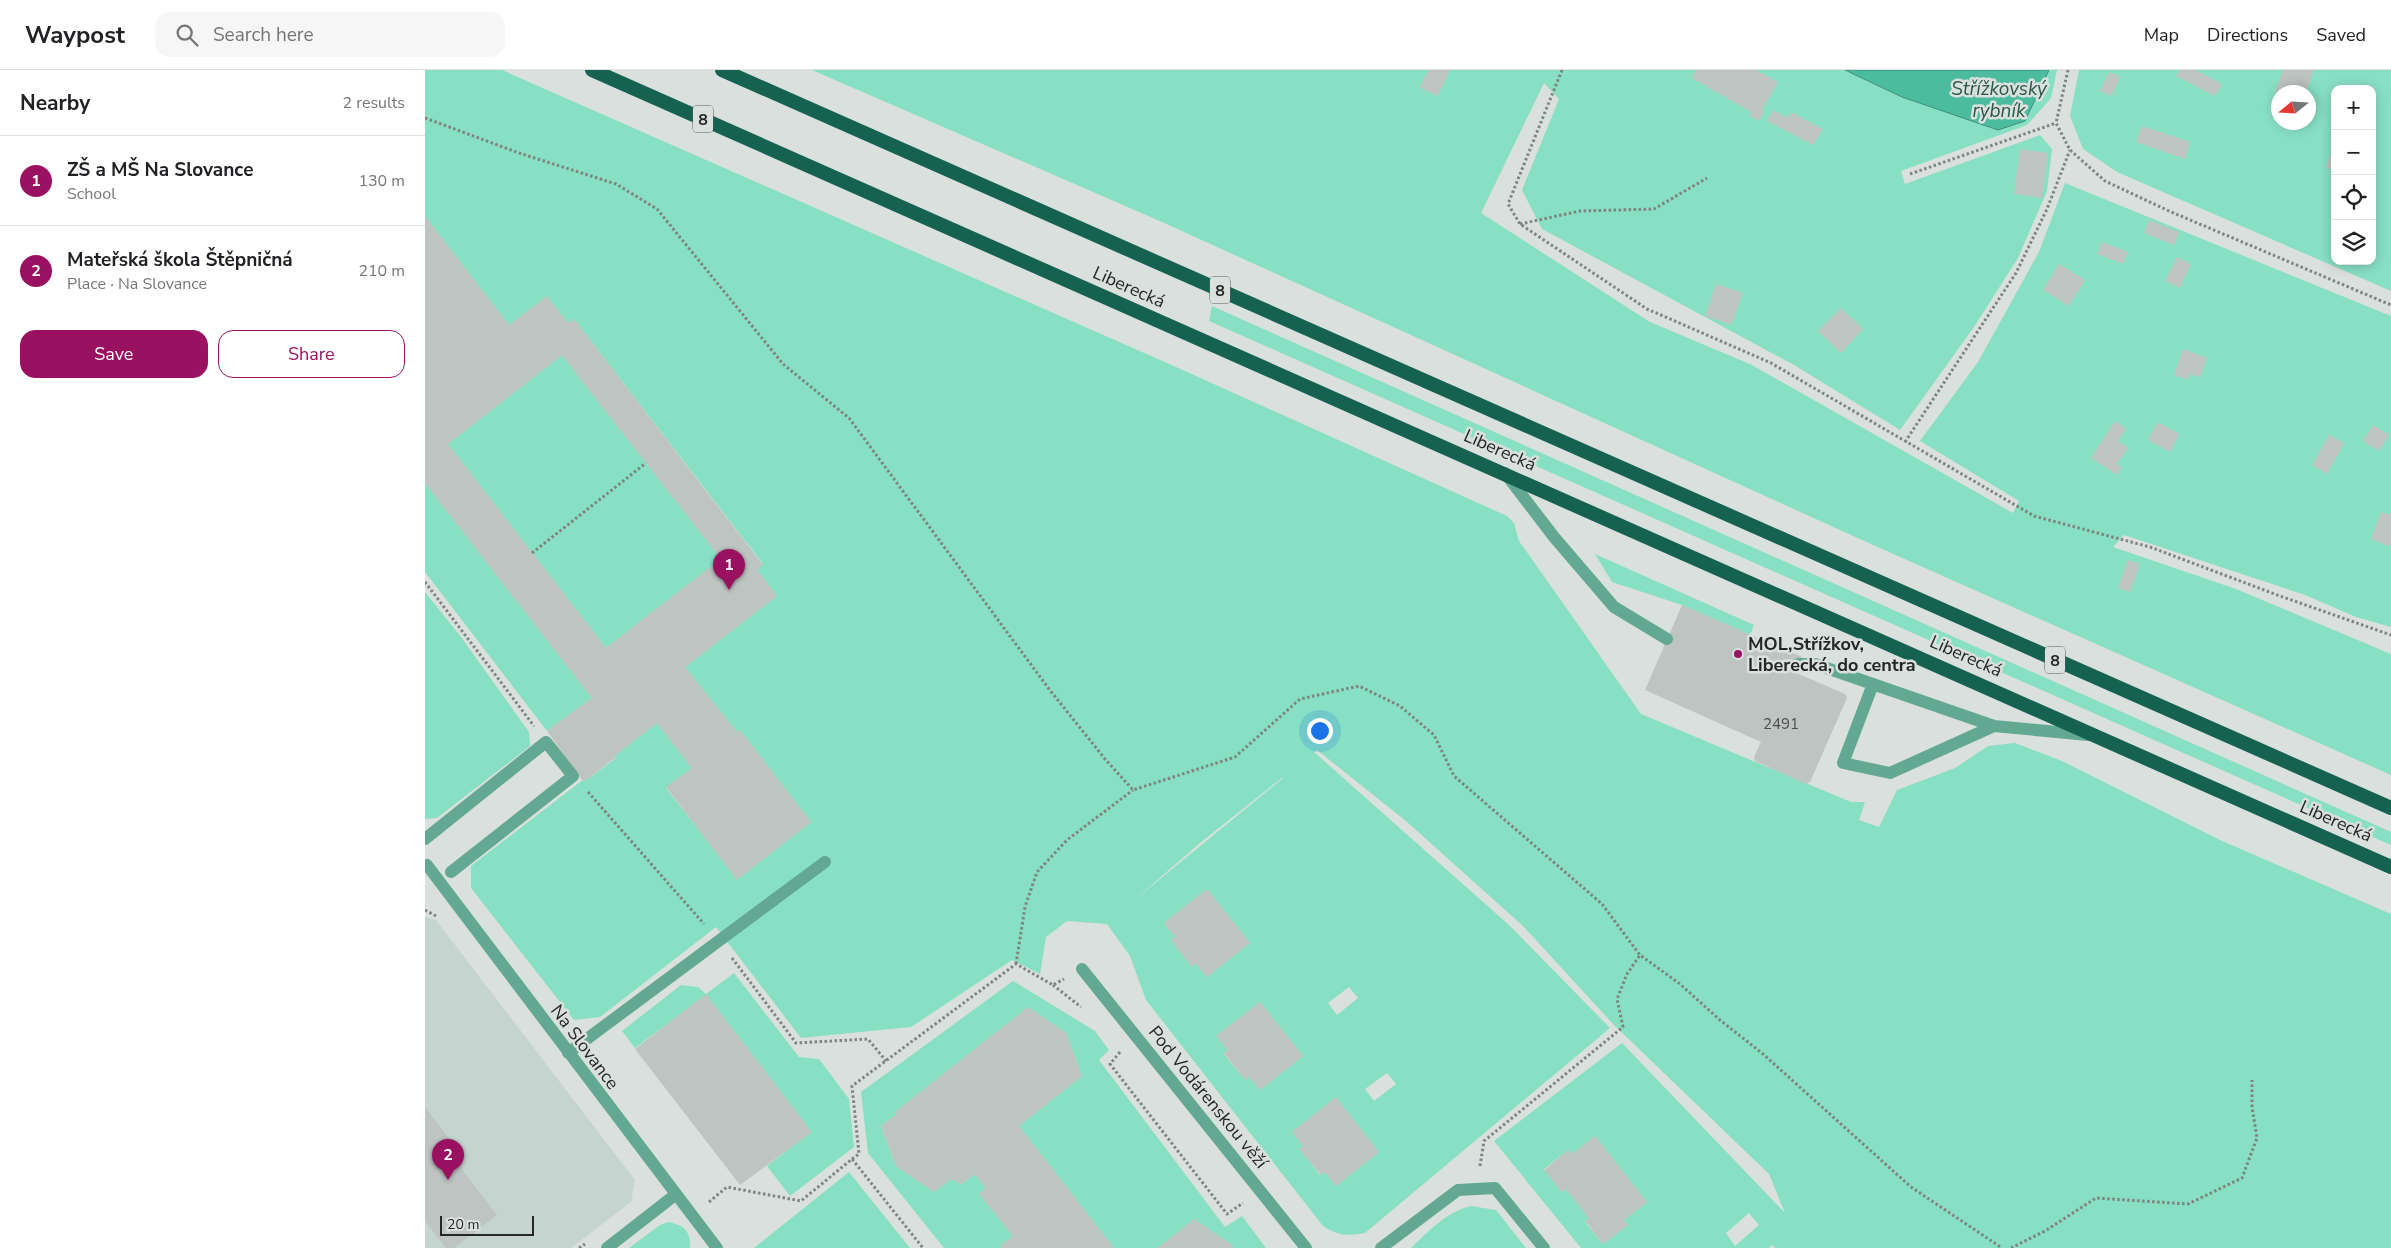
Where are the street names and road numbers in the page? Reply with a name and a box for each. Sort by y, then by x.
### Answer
road number: 8 [693,106,713,132]
street label: Liberecká [1089,260,1169,314]
road number: 8 [1210,276,1230,304]
street label: Liberecká [1460,423,1540,477]
street label: Liberecká [1926,629,2006,683]
road number: 8 [2045,646,2065,674]
street label: Liberecká [2296,794,2376,848]
street label: Na Slovance [545,1000,625,1094]
street label: Pod Vodárenskou věží [1143,1021,1274,1174]

